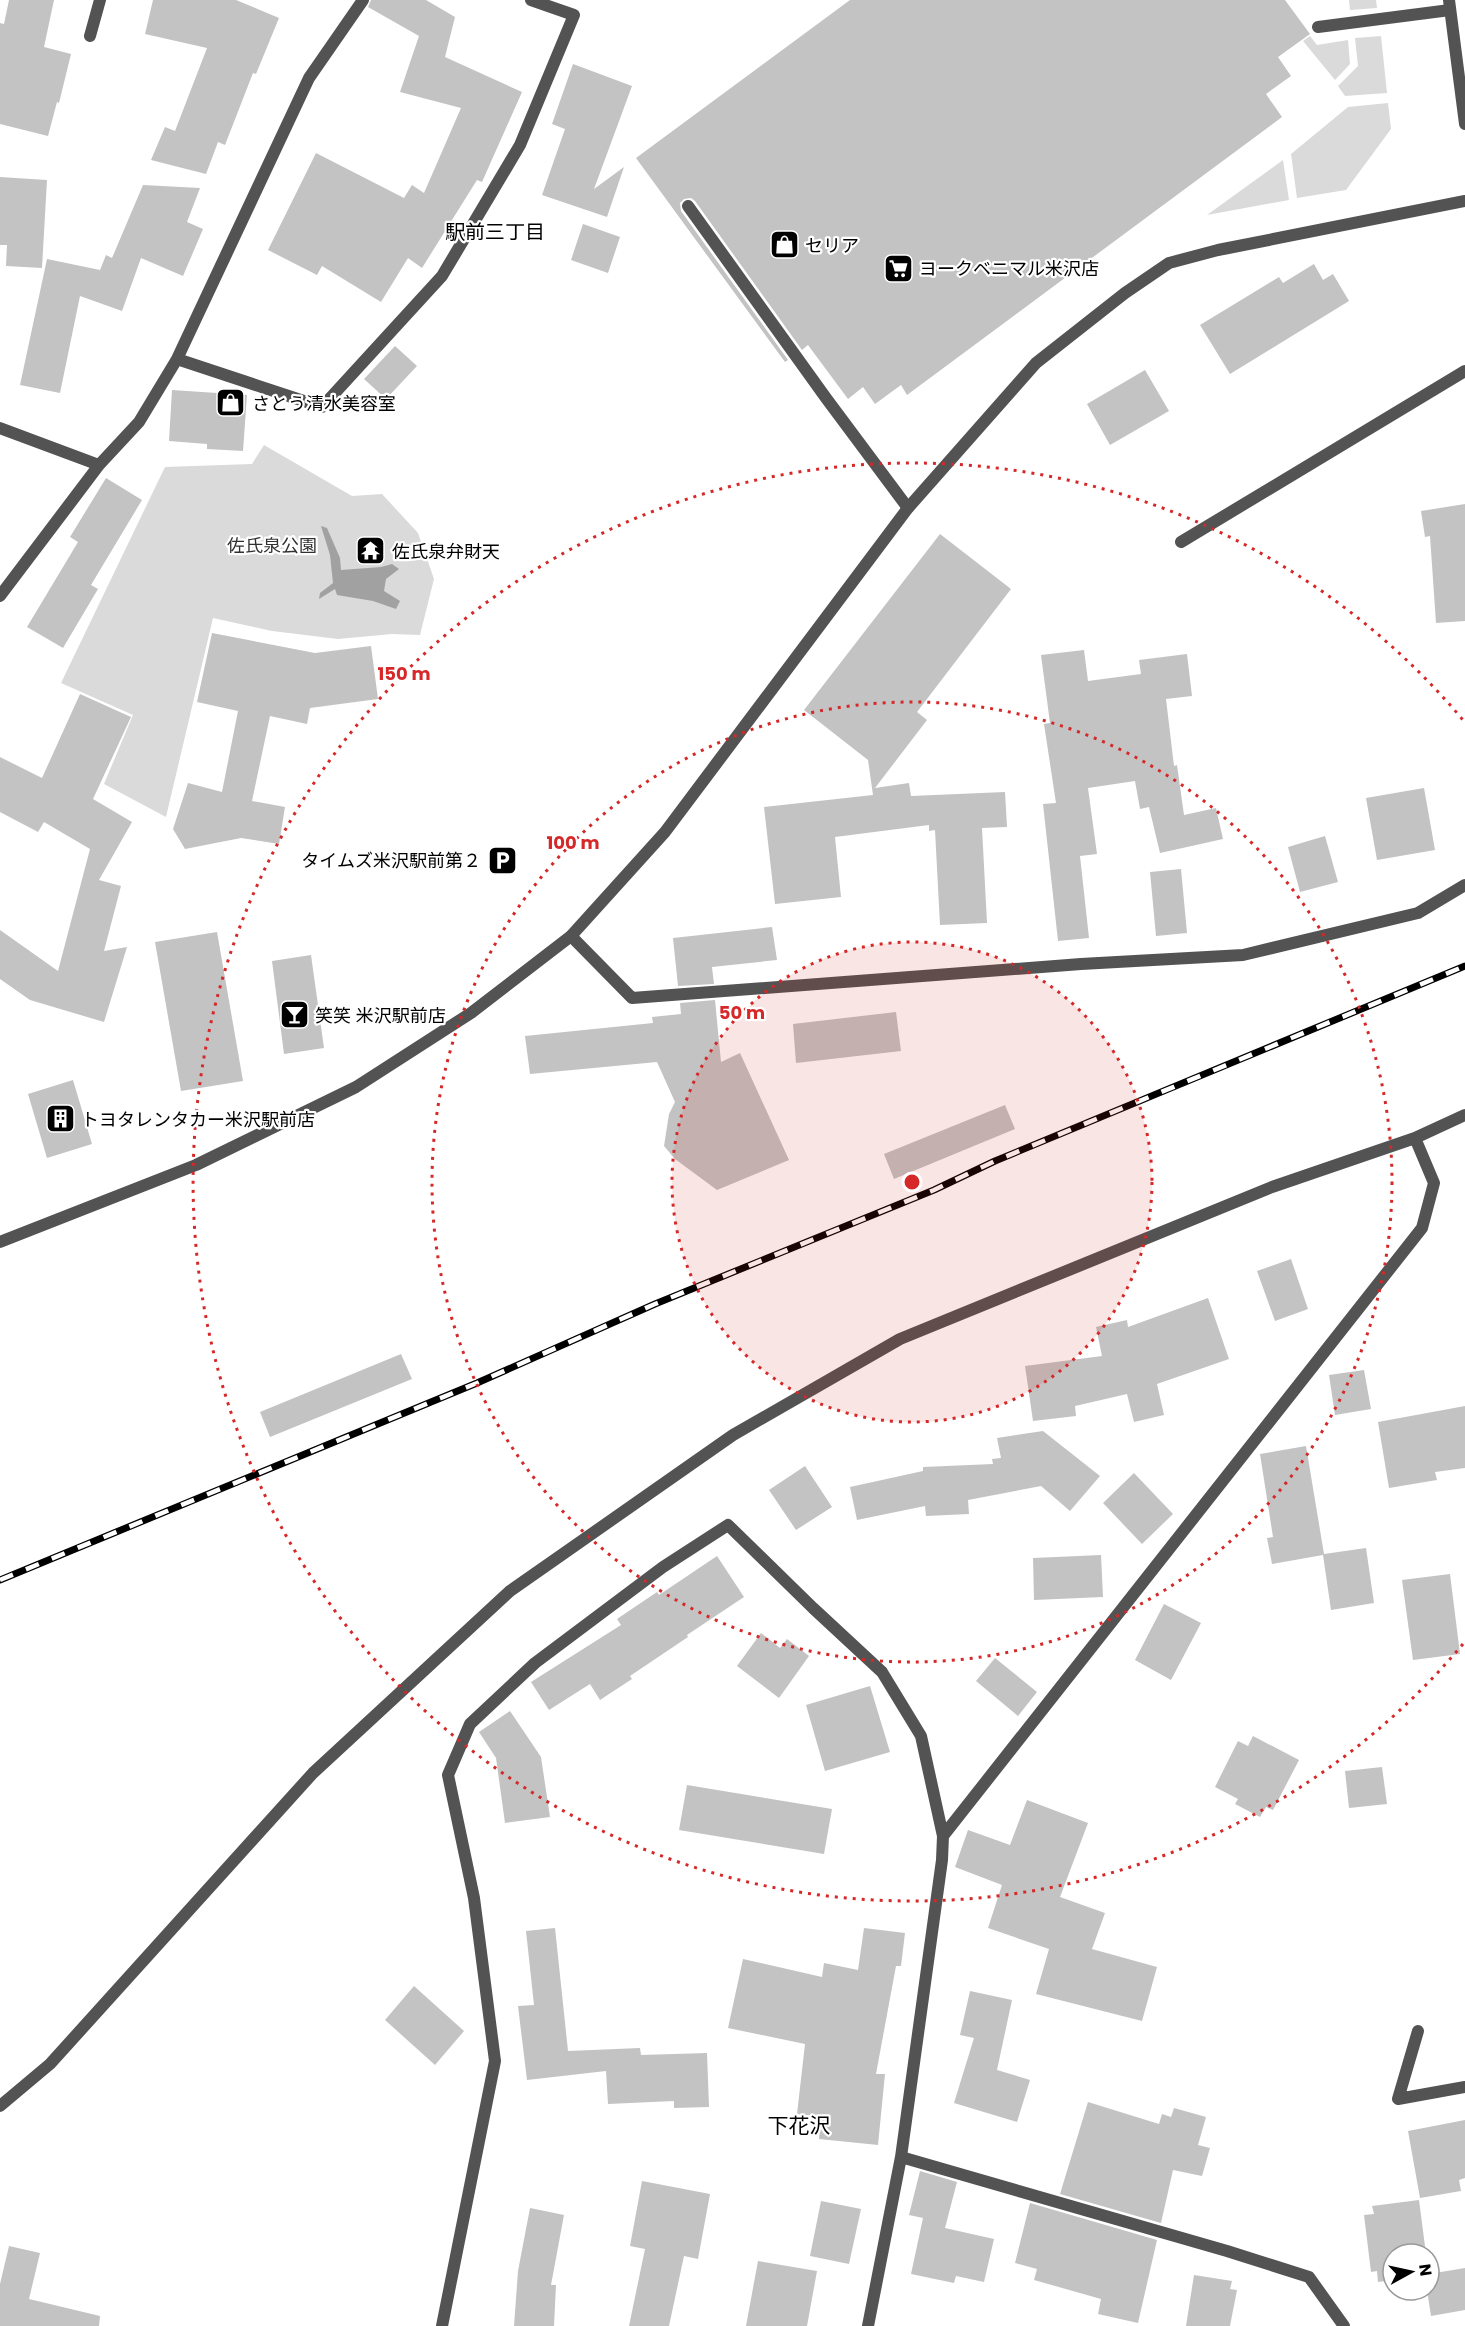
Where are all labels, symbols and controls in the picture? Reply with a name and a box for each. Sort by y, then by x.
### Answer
district label: 駅前三丁目 [445,218,545,246]
shop icon: セリア [768,229,800,261]
place label: セリア [805,233,859,258]
supermarket icon: ヨークベニマル米沢店 [882,252,914,284]
place label: ヨークベニマル米沢店 [919,256,1099,281]
shop icon: さとう清水美容室 [215,387,247,419]
place label: さとう清水美容室 [252,391,396,416]
park label: 佐氏泉公園 [227,533,317,558]
temple icon: 佐氏泉弁財天 [355,535,387,567]
place label: 佐氏泉弁財天 [392,539,500,564]
text: 150 m [377,661,431,686]
text: 100 m [546,830,600,855]
parking icon: タイムズ米沢駅前第２ [486,844,518,876]
place label: タイムズ米沢駅前第２ [301,848,481,873]
bar icon: 笑笑 米沢駅前店 [278,999,310,1031]
text: 50 m [719,1000,765,1025]
place label: 笑笑 米沢駅前店 [315,1003,446,1028]
building icon: トヨタレンタカー米沢駅前店 [44,1103,76,1135]
place label: トヨタレンタカー米沢駅前店 [81,1107,315,1132]
centre of rings [902,1172,922,1192]
district label: 下花沢 [768,2111,831,2140]
north arrow [1381,2242,1441,2302]
text: N [1413,2262,1438,2278]

